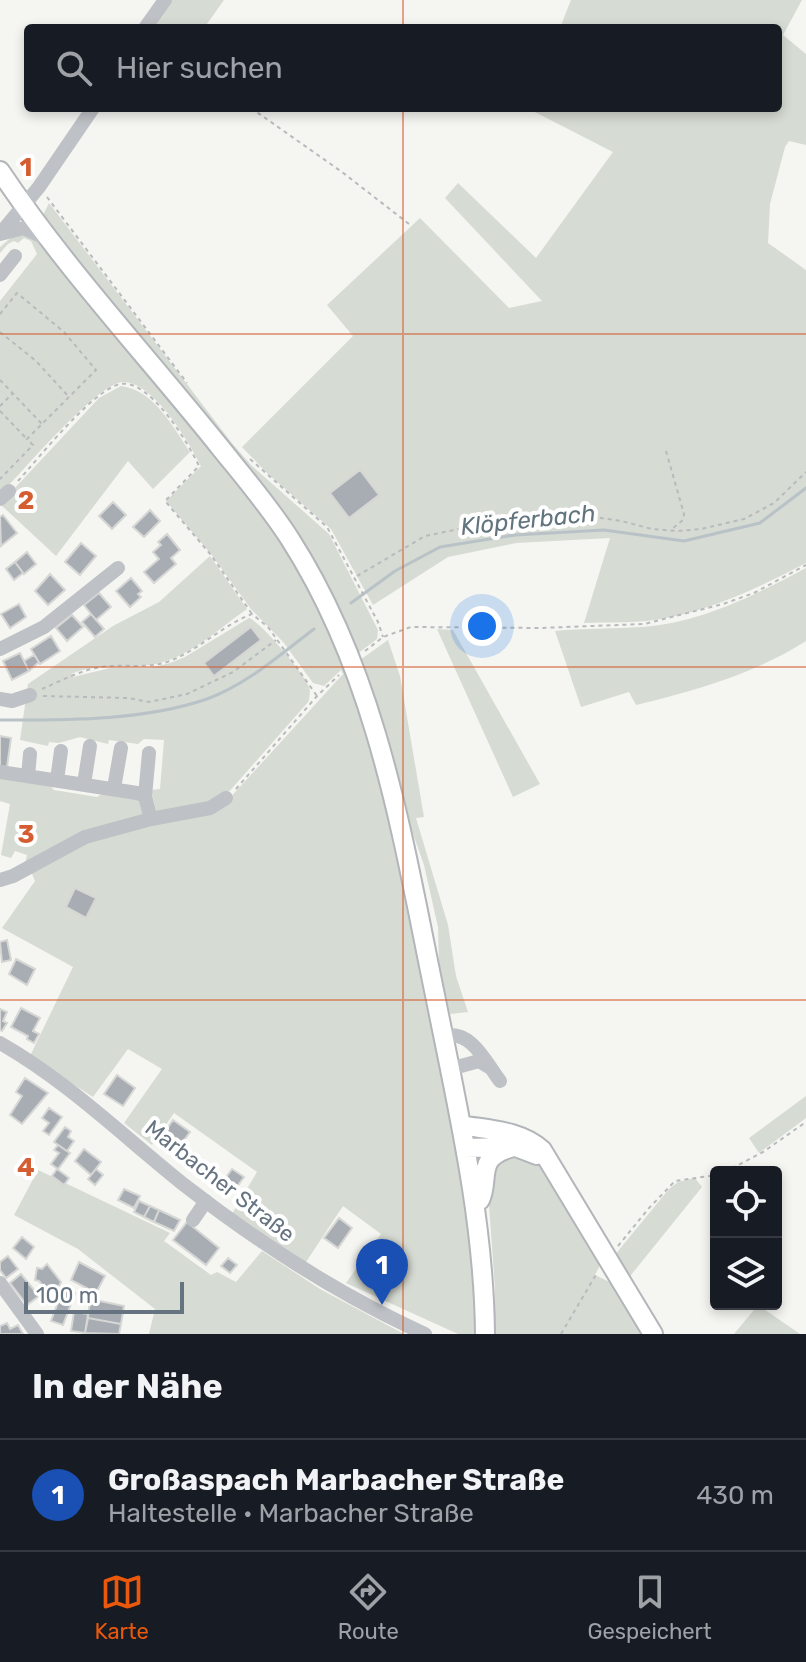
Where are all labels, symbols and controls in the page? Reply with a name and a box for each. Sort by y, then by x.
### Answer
search box [24,24,782,112]
icon: search [52,46,96,90]
text: Hier suchen [116,50,283,86]
text: 1 [20,152,32,183]
text: 2 [18,485,34,516]
water label: Klöpferbach [459,499,597,541]
your location [462,606,502,646]
text: 3 [17,819,35,850]
street label: Marbacher Straße [140,1114,300,1248]
text: 4 [17,1152,35,1183]
map controls [710,1166,782,1310]
button: locate [710,1166,782,1238]
button: layers [710,1238,782,1310]
pin: 1 [356,1239,408,1305]
scale bar [24,1278,184,1314]
text: 100 m [36,1282,98,1309]
text: In der Nähe [32,1366,223,1407]
text: Großaspach Marbacher Straße [108,1462,564,1498]
text: 1 [52,1480,64,1511]
text: 430 m [696,1480,774,1511]
text: Haltestelle · Marbacher Straße [108,1498,474,1529]
tab: Karte [94,1570,149,1645]
tab: Route [338,1570,399,1645]
tab: Gespeichert [587,1570,712,1645]

